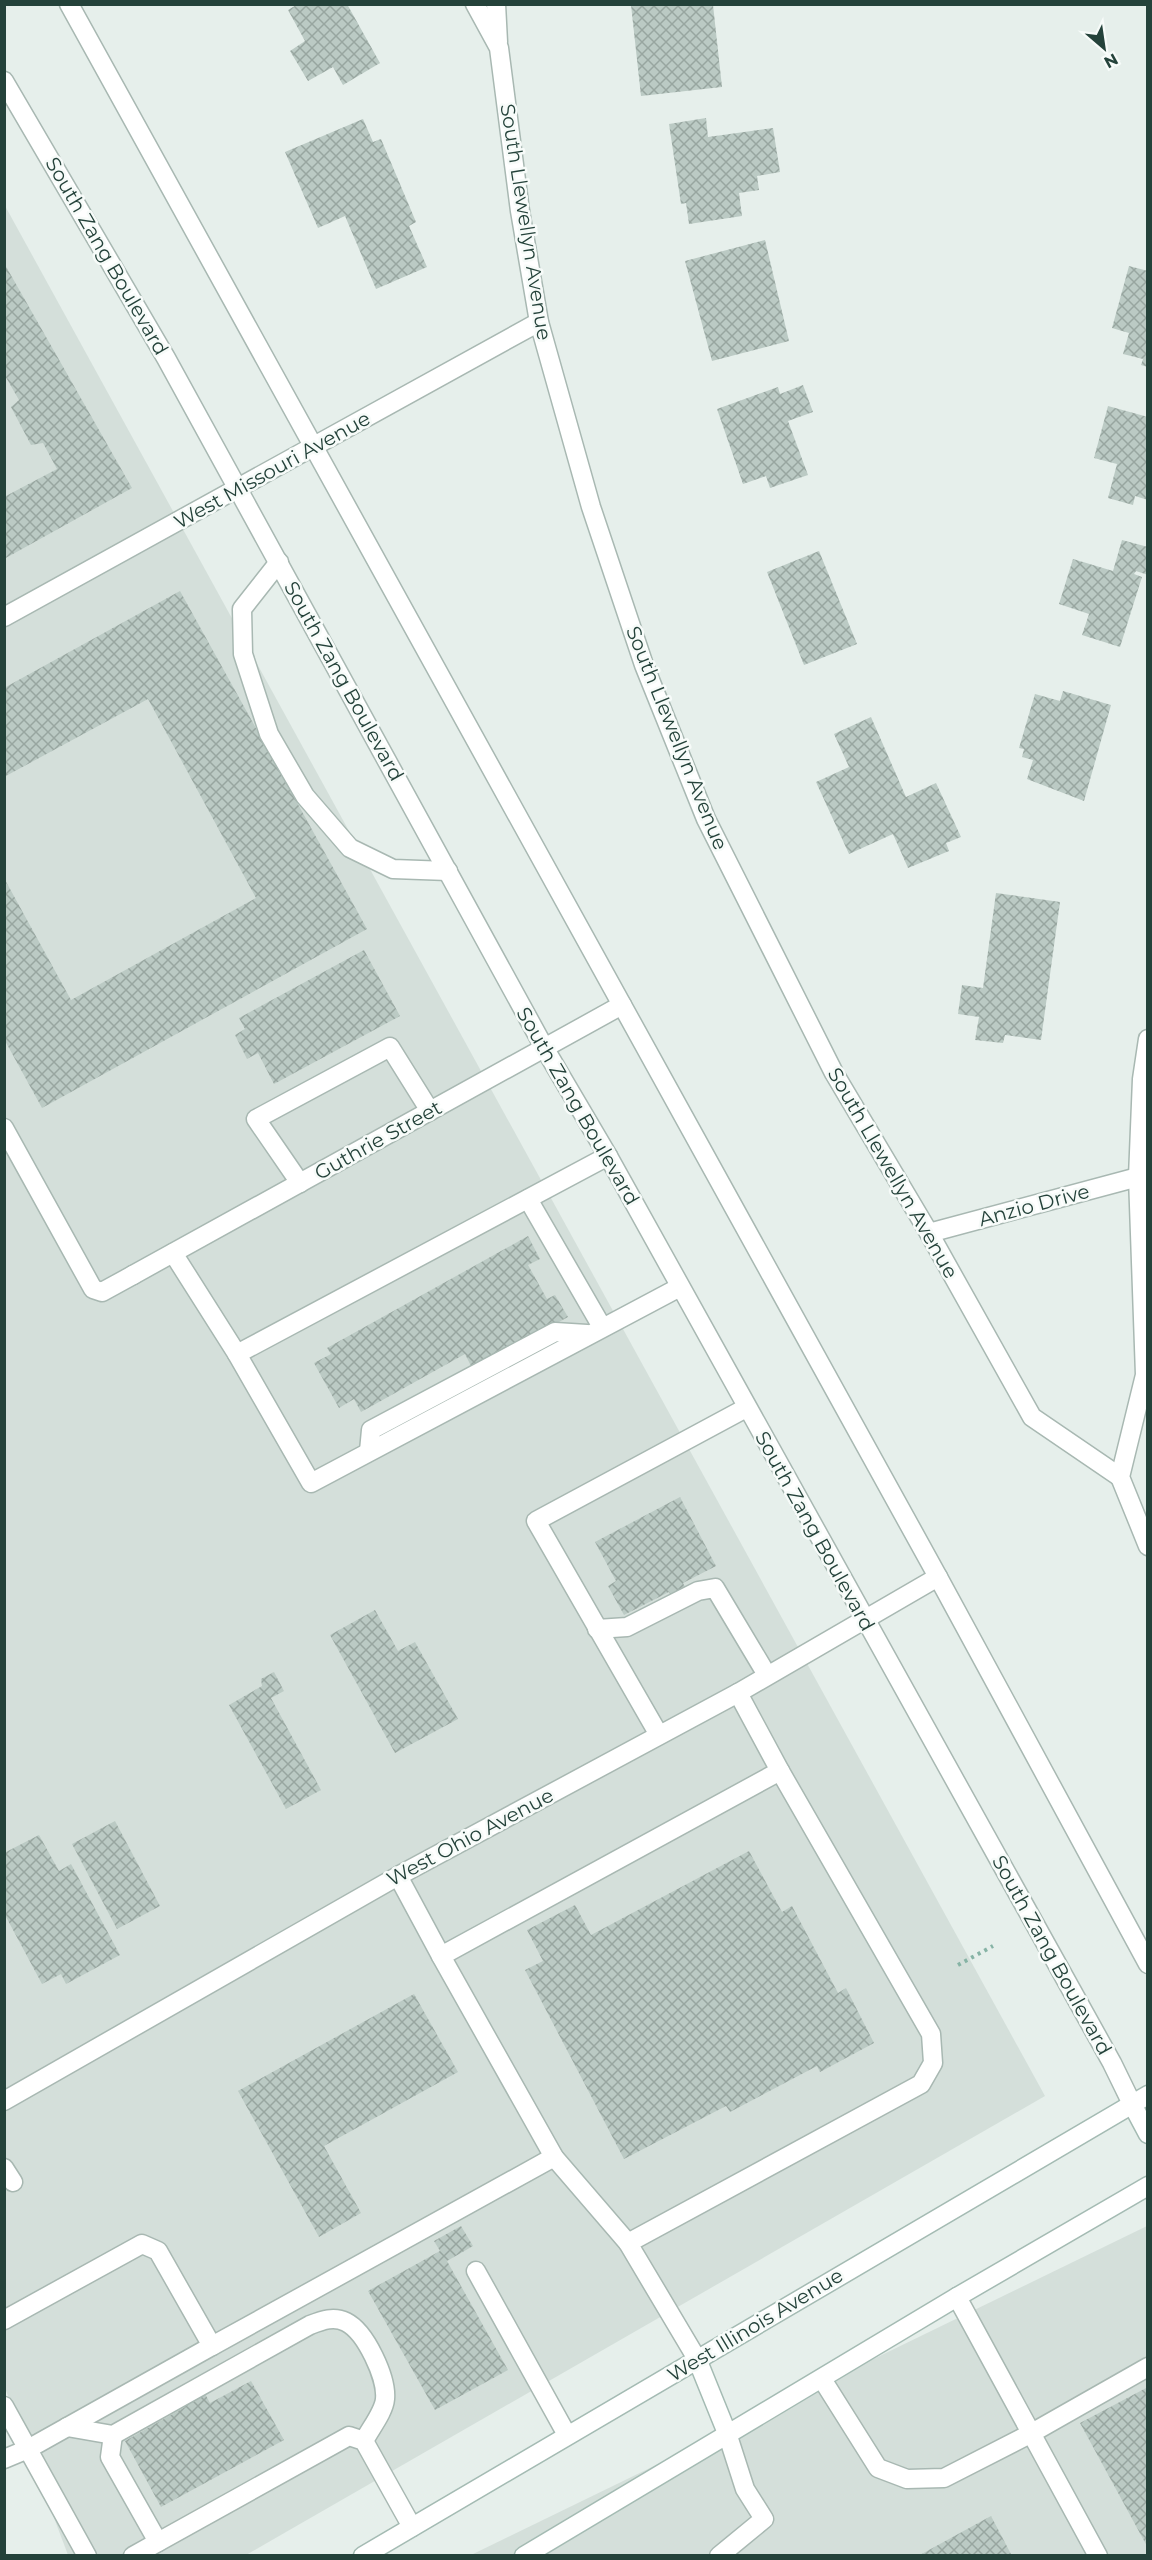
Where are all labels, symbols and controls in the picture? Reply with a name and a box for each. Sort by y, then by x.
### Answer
north arrow [1074,18,1134,78]
text: N [1101,49,1121,72]
street label: South Llewellyn Avenue [495,102,557,342]
street label: South Zang Boulevard [41,153,173,359]
street label: West Missouri Avenue [170,406,374,534]
street label: South Zang Boulevard [279,577,409,785]
street label: South Llewellyn Avenue [621,623,733,853]
street label: South Zang Boulevard [512,1003,644,1209]
street label: South Llewellyn Avenue [823,1063,963,1283]
street label: Guthrie Street [310,1095,446,1185]
street label: Anzio Drive [976,1179,1092,1231]
street label: South Zang Boulevard [750,1427,880,1635]
street label: West Ohio Avenue [383,1783,557,1891]
street label: South Zang Boulevard [987,1851,1117,2059]
street label: West Illinois Avenue [663,2263,847,2387]

